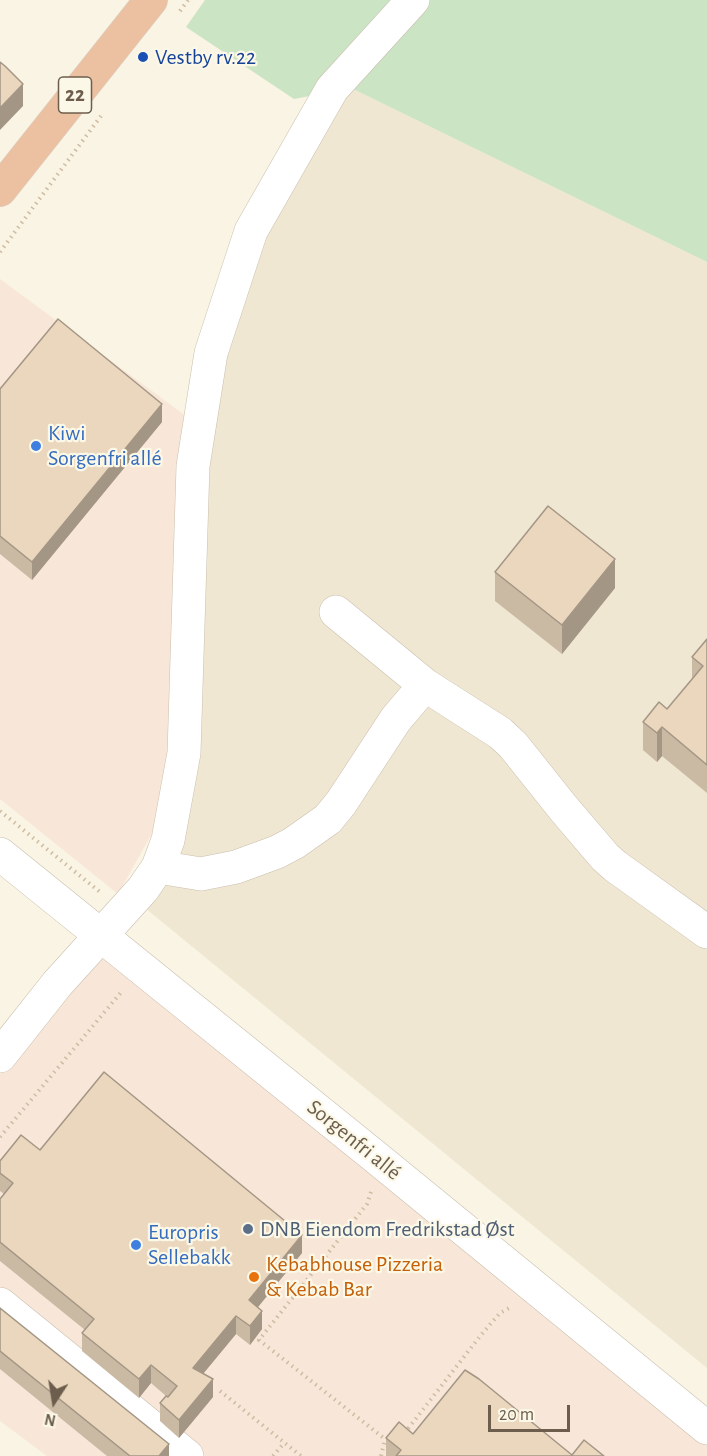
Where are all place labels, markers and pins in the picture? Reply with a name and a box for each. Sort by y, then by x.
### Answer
place label: Vestby rv.22 [155,44,256,70]
marker: Vestby rv.22 [136,50,150,64]
place label: Kiwi Sorgenfri allé [48,420,162,472]
marker: Kiwi Sorgenfri allé [29,439,43,453]
place label: DNB Eiendom Fredrikstad Øst [260,1216,515,1242]
place label: Europris Sellebakk [148,1219,231,1270]
marker: DNB Eiendom Fredrikstad Øst [241,1222,255,1236]
marker: Europris Sellebakk [129,1238,143,1252]
place label: Kebabhouse Pizzeria & Kebab Bar [266,1251,443,1302]
marker: Kebabhouse Pizzeria & Kebab Bar [247,1270,261,1284]

